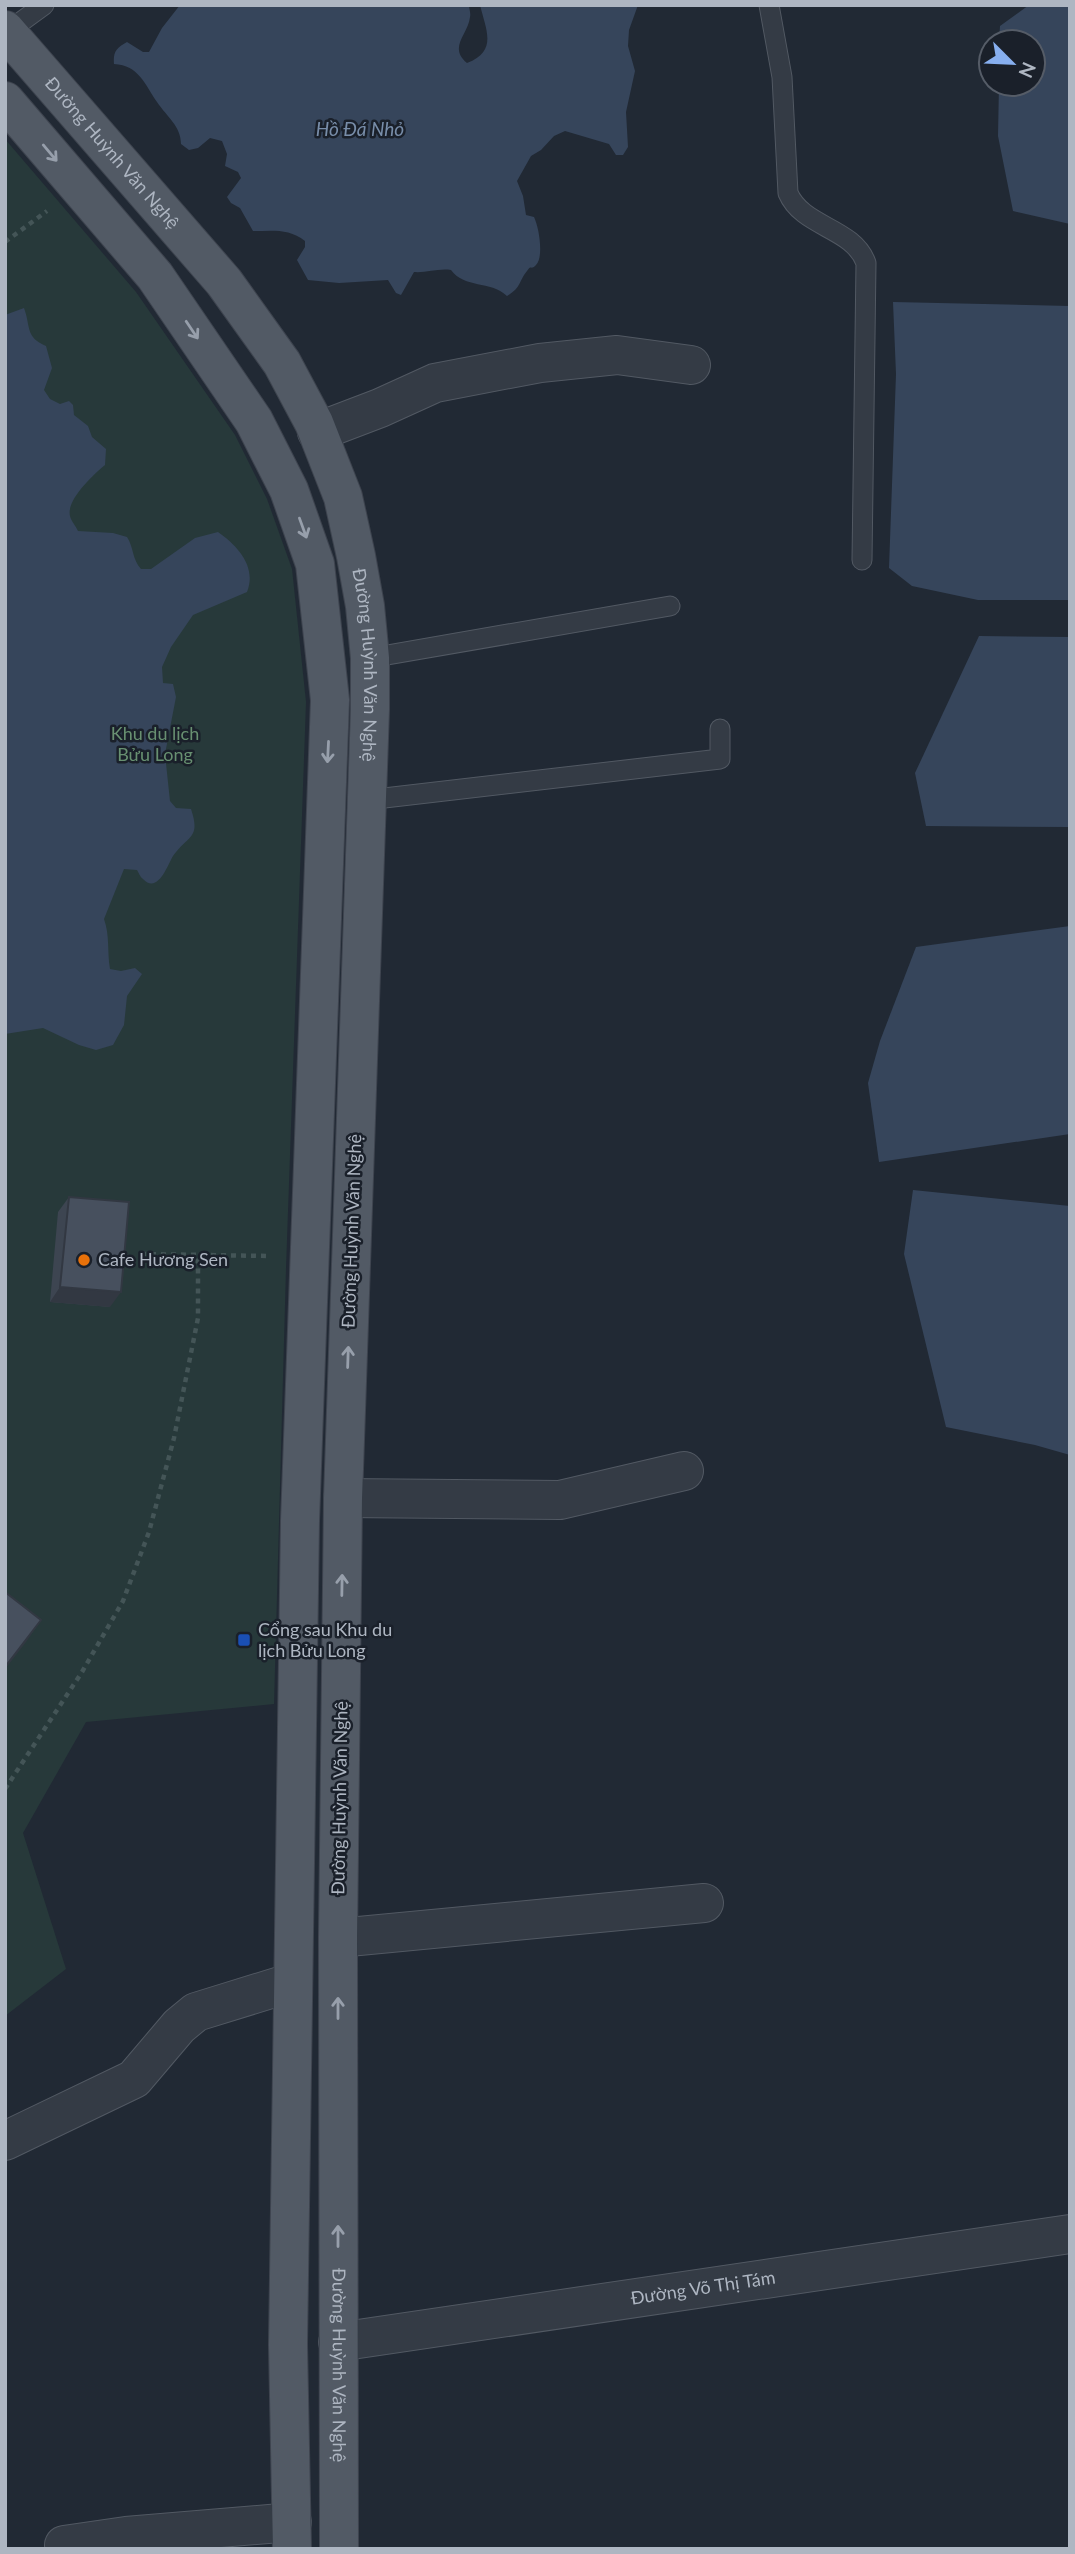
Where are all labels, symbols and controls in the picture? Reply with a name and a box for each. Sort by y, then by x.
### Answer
north arrow [977,28,1047,98]
text: N [1015,59,1041,81]
street label: Đường Huỳnh Văn Nghệ [41,72,185,233]
water label: Hồ Đá Nhỏ [316,117,404,140]
one-way arrow [42,144,57,162]
one-way arrow [185,320,199,340]
one-way arrow [297,516,310,538]
street label: Đường Huỳnh Văn Nghệ [348,566,382,762]
park label: Khu du lịch Bửu Long [111,722,199,765]
one-way arrow [321,741,334,764]
street label: Đường Huỳnh Văn Nghệ [337,1134,365,1328]
place label: Cafe Hương Sen [98,1248,228,1270]
marker: Cafe Hương Sen [76,1252,92,1268]
one-way arrow [341,1346,354,1369]
one-way arrow [335,1573,349,1596]
place label: Cổng sau Khu du lịch Bửu Long [258,1618,392,1661]
marker: Cổng sau Khu du lịch Bửu Long [236,1632,252,1648]
street label: Đường Huỳnh Văn Nghệ [326,1701,352,1895]
one-way arrow [331,1997,345,2020]
one-way arrow [331,2224,345,2247]
street label: Đường Võ Thị Tám [629,2266,777,2309]
street label: Đường Huỳnh Văn Nghệ [329,2268,351,2462]

